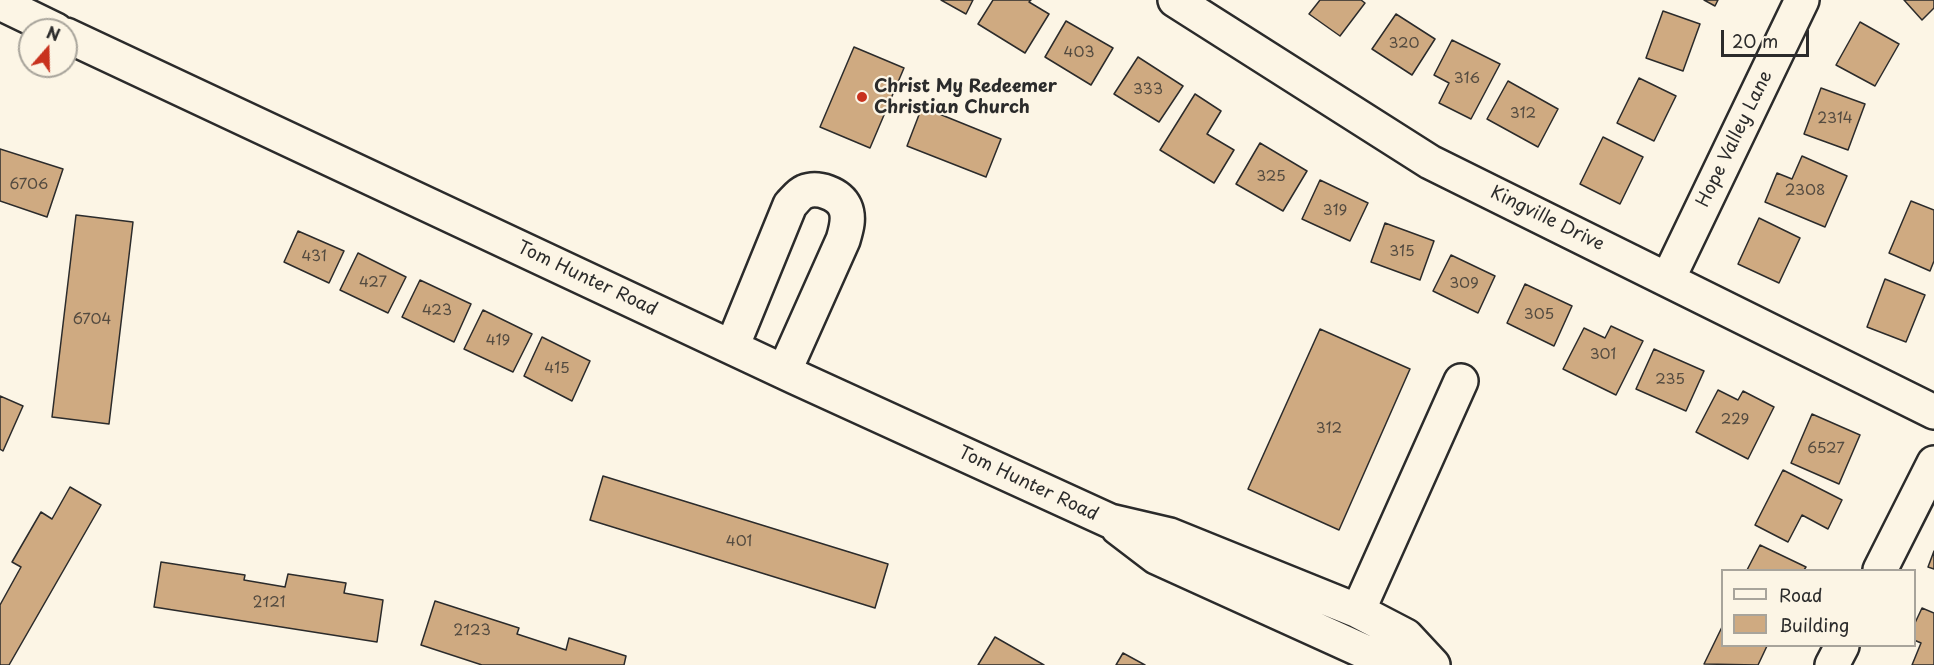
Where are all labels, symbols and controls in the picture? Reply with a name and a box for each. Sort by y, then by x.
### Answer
north arrow [18,18,78,78]
scale bar [1724,18,1812,56]
text: N [43,20,64,46]
text: 20 m [1732,27,1778,54]
house number: 320 [1389,35,1419,53]
house number: 403 [1064,44,1094,62]
street label: Hope Valley Lane [1693,67,1777,211]
house number: 316 [1454,70,1480,88]
place label: Christ My Redeemer Christian Church [874,76,1057,118]
house number: 333 [1133,81,1163,99]
marker: Christ My Redeemer Christian Church [855,90,869,104]
house number: 312 [1510,105,1536,123]
house number: 2314 [1817,110,1853,128]
house number: 325 [1256,168,1286,186]
house number: 6706 [10,176,48,194]
street label: Kingville Drive [1487,182,1607,256]
house number: 2308 [1785,182,1825,200]
house number: 319 [1323,202,1347,220]
street label: Tom Hunter Road [514,237,660,321]
house number: 315 [1389,243,1415,261]
house number: 431 [301,248,327,266]
house number: 427 [359,274,387,292]
house number: 309 [1449,275,1479,293]
house number: 423 [422,302,452,320]
house number: 305 [1524,306,1554,324]
house number: 6704 [73,311,111,329]
house number: 419 [486,332,510,350]
house number: 301 [1590,346,1616,364]
house number: 415 [544,360,570,378]
house number: 235 [1655,371,1685,389]
house number: 229 [1721,411,1749,429]
house number: 312 [1316,420,1342,438]
house number: 6527 [1807,440,1845,458]
street label: Tom Hunter Road [955,442,1101,526]
house number: 401 [726,533,752,551]
legend [1721,569,1916,647]
text: Road [1779,581,1823,608]
house number: 2121 [252,594,286,612]
text: Building [1779,611,1849,638]
house number: 2123 [453,622,491,640]

